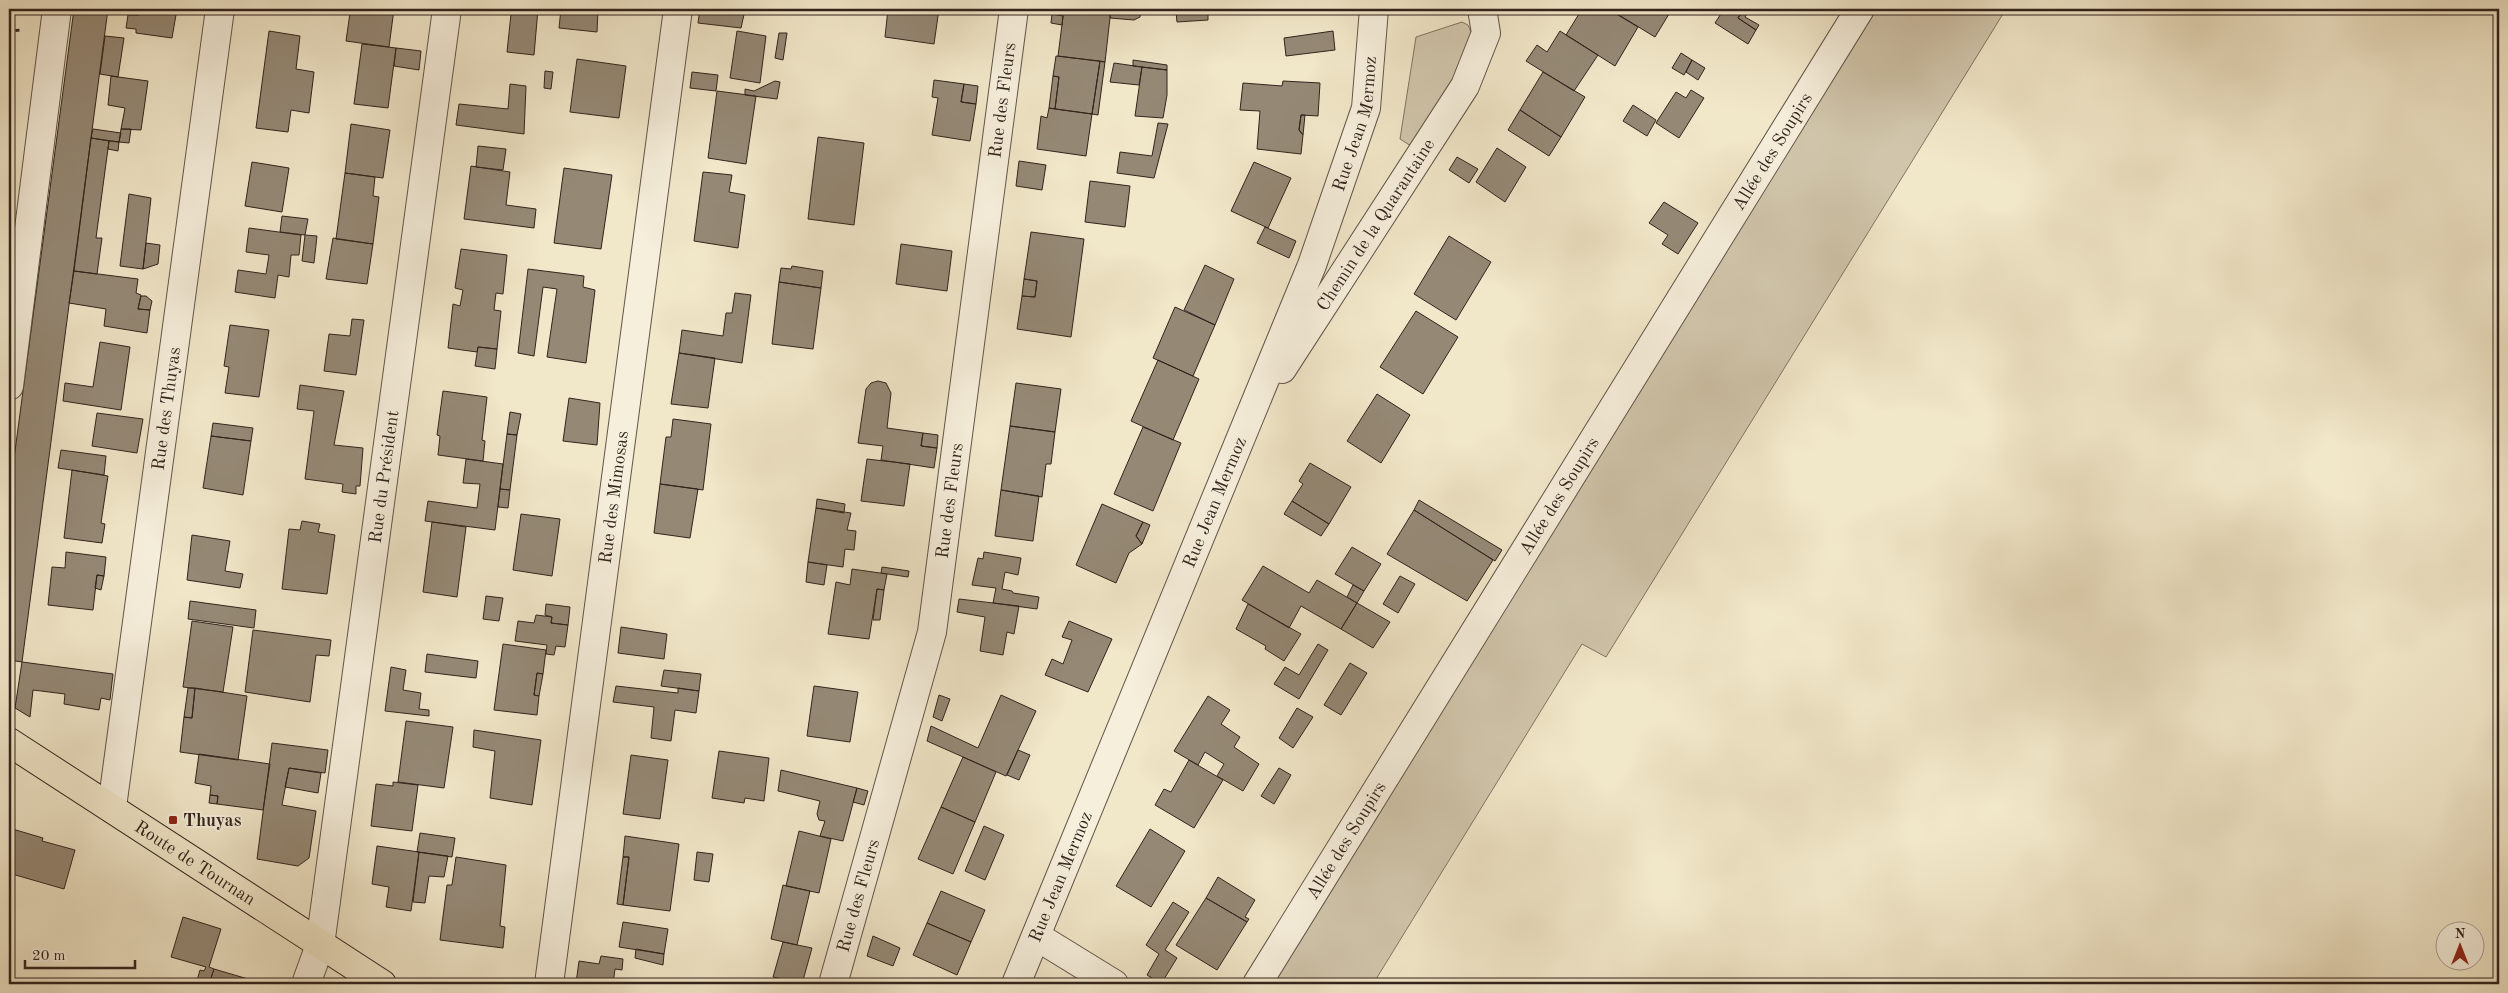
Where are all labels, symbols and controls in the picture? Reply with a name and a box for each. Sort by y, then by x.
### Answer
street label: Rue des Fleurs [986,41,1020,159]
street label: Rue Jean Mermoz [1330,55,1380,194]
street label: Allée des Soupirs [1730,90,1816,214]
street label: Chemin de la Quarantaine [1314,136,1438,314]
street label: Rue des Thuyas [150,346,184,472]
street label: Rue du Président [367,409,402,545]
street label: Rue des Mimosas [597,430,632,565]
street label: Allée des Soupirs [1517,434,1603,558]
street label: Rue Jean Mermoz [1180,435,1250,571]
street label: Rue des Fleurs [934,442,967,560]
street label: Allée des Soupirs [1304,779,1390,903]
street label: Rue Jean Mermoz [1026,809,1096,945]
place label: Thuyas [183,812,242,830]
marker: Thuyas [167,814,179,826]
street label: Route de Tournan [131,818,258,909]
street label: Rue des Fleurs [834,837,883,954]
north arrow [2436,920,2486,970]
text: N [2455,927,2466,941]
scale bar [25,938,135,970]
text: 20 m [32,949,66,964]

